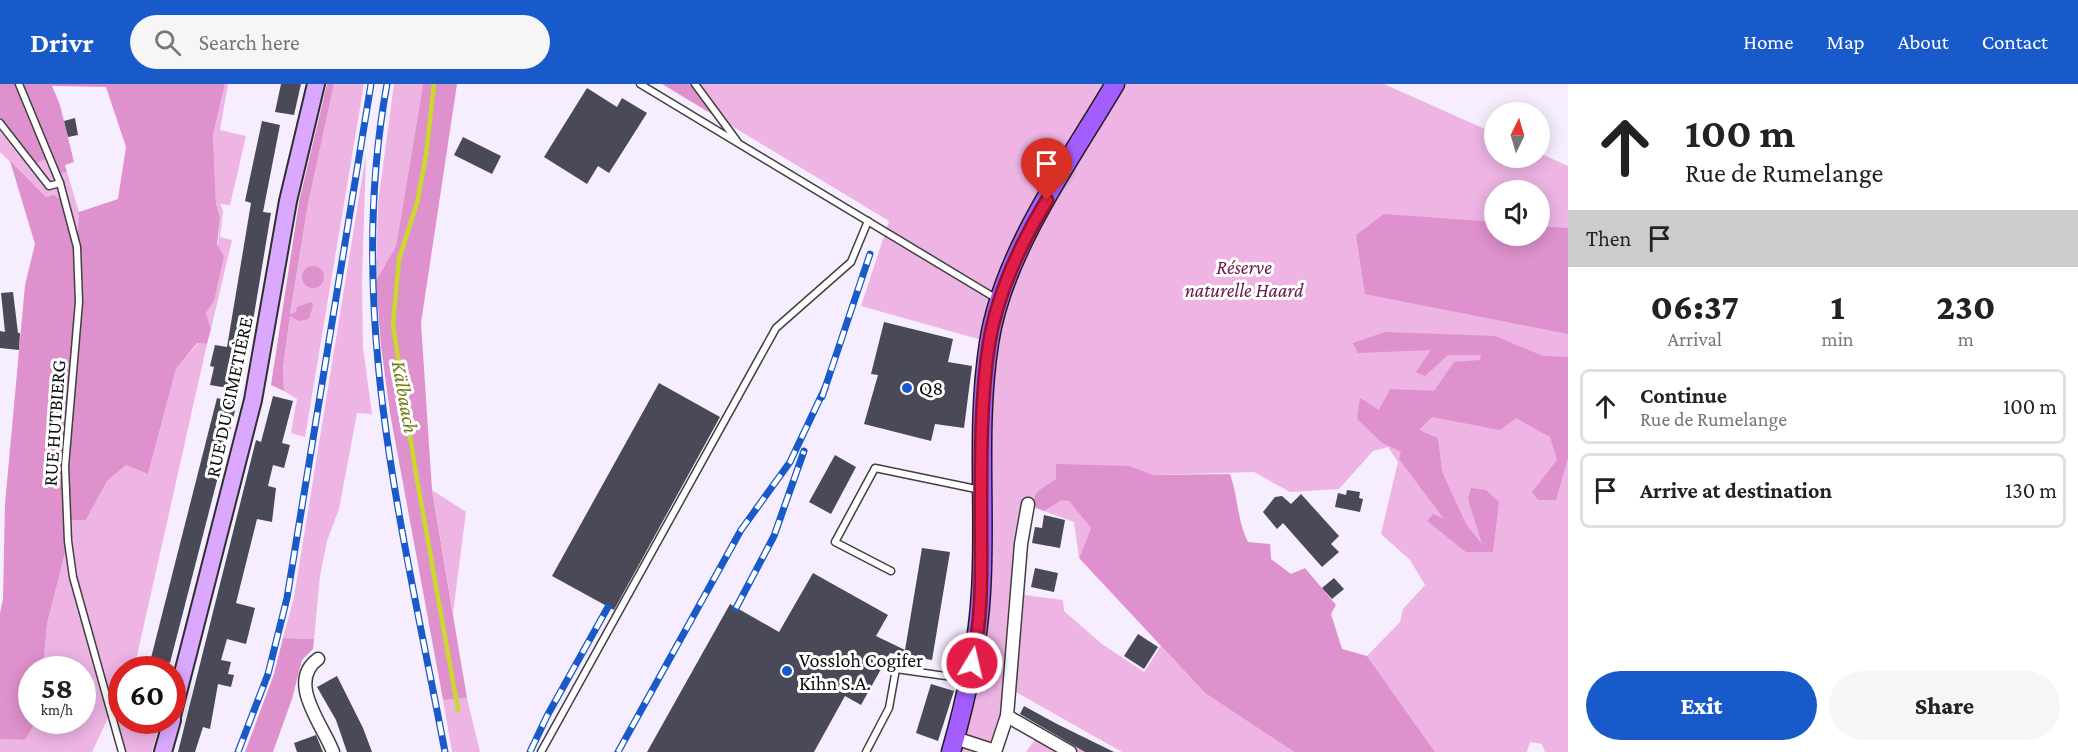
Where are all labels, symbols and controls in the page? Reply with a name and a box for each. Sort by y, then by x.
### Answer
search box [130,15,550,69]
icon: search [151,26,184,59]
text: Drivr [30,27,94,58]
text: Search here [199,30,300,55]
text: Home [1743,30,1793,54]
text: Map [1826,30,1865,54]
text: About [1898,30,1949,54]
text: Contact [1982,30,2048,54]
north arrow [1484,102,1550,168]
map controls [1484,102,1550,246]
icon: ahead [1586,108,1664,186]
text: 100 m [1685,109,1795,156]
pin [1021,138,1072,200]
icon: arrive [1030,147,1063,180]
text: Rue de Rumelange [1685,158,1883,188]
button: sound [1484,180,1550,246]
icon: arrive [1643,222,1676,255]
text: Then [1586,226,1631,251]
park label: Réserve naturelle Haard [1185,256,1304,301]
text: 06:37 [1651,287,1739,327]
text: 1 [1831,287,1845,327]
text: 230 [1936,287,1995,327]
street label: RUE DU CIMETIÈRE [201,315,257,479]
text: Arrival [1668,328,1722,350]
text: min [1822,328,1854,350]
text: m [1958,328,1974,350]
street label: RUE HUTBIERG [39,359,69,487]
water label: Kälbaach [387,359,423,435]
place label: Q8 [919,377,943,399]
marker: Q8 [900,381,914,395]
text: Continue [1640,383,1727,408]
icon: ahead [1589,390,1622,423]
text: 100 m [2003,394,2057,419]
text: Rue de Rumelange [1640,408,1787,430]
icon: arrive [1589,474,1622,507]
text: Arrive at destination [1640,478,1832,503]
text: 130 m [2005,478,2057,503]
position arrow [940,631,1004,695]
place label: Vossloh Cogifer Kihn S.A. [799,649,923,694]
speed limit sign: 60 [108,656,186,734]
marker: Vossloh Cogifer Kihn S.A. [780,664,794,678]
text: 58 [41,671,73,704]
button: Exit [1586,671,1817,740]
button: Share [1829,671,2060,740]
text: km/h [41,702,73,718]

